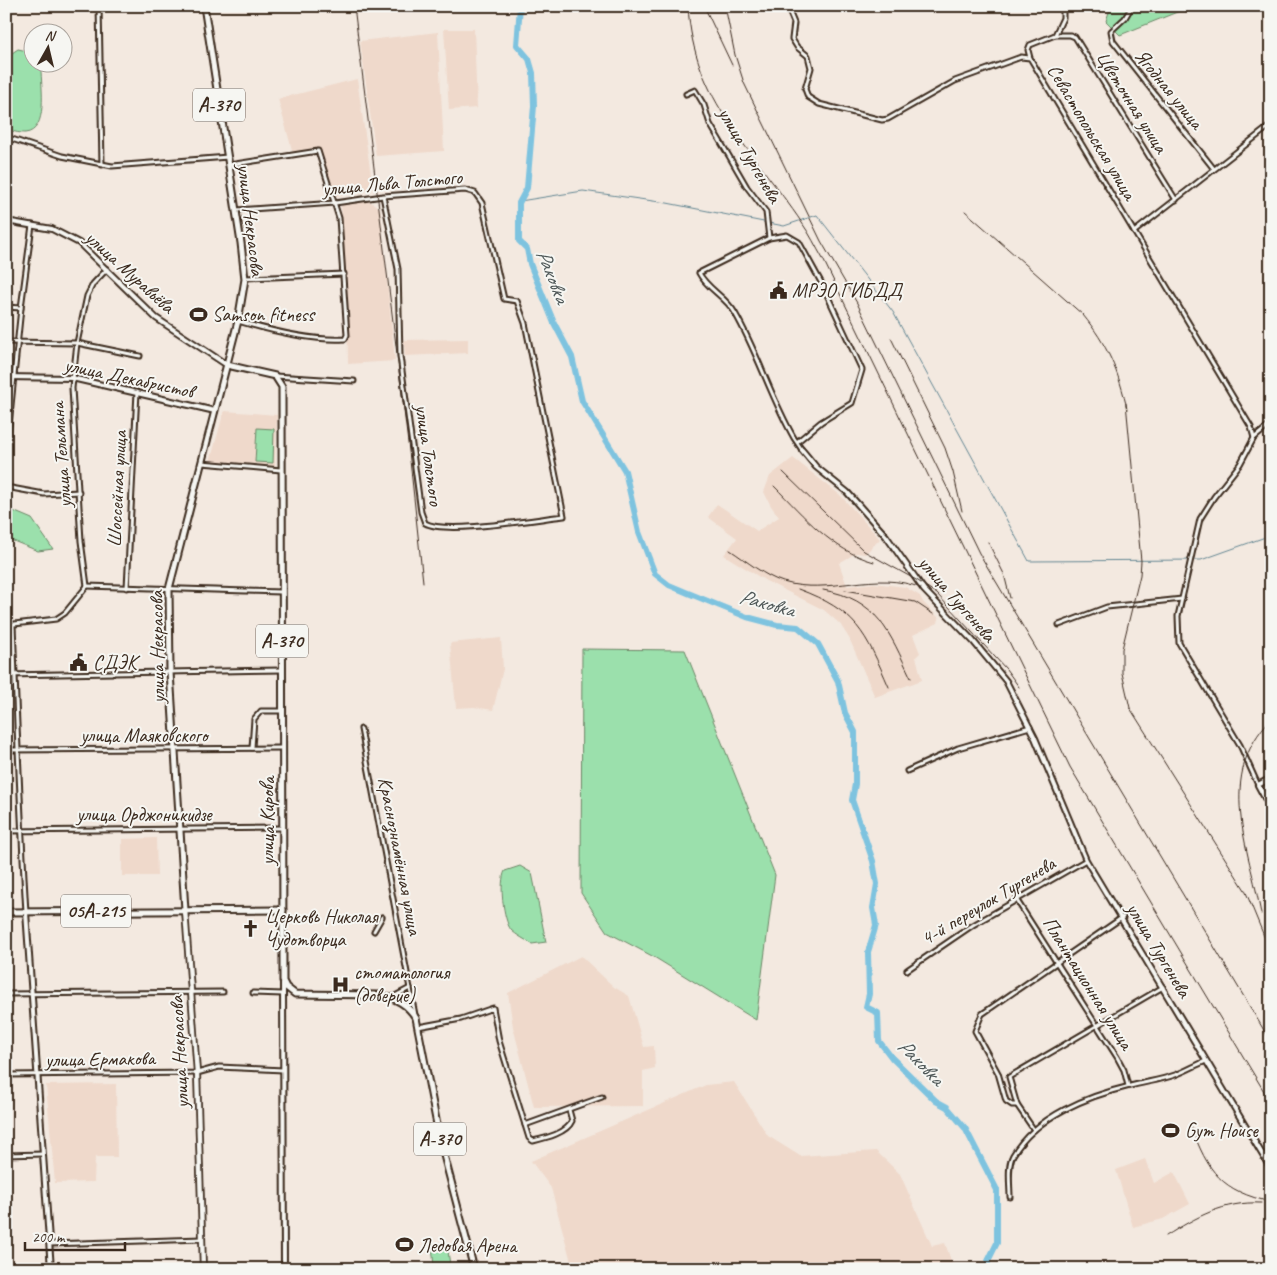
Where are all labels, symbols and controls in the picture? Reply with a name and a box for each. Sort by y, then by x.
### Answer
north arrow [22,22,72,72]
text: N [44,27,58,45]
street label: Ягодная улица [1129,44,1210,136]
street label: Цветочная улица [1091,46,1174,159]
street label: Севастопольская улица [1042,60,1143,206]
road number: А-370 [193,88,245,122]
street label: улица Тургенева [712,102,788,208]
street label: улица Некрасова [232,161,270,279]
street label: улица Льва Толстого [320,164,464,202]
street label: улица Муравьёва [79,225,181,320]
water label: Раковка [531,245,576,309]
place label: МРЭО ГИБДД [792,278,903,303]
public building icon: МРЭО ГИБДД [768,280,788,300]
place label: Samson fitness [212,302,316,327]
sports icon: Samson fitness [188,304,208,324]
street label: улица Декабристов [61,352,199,405]
street label: улица Тельмана [45,400,77,510]
street label: улица Толстого [409,402,449,508]
street label: Шоссейная улица [101,428,133,548]
street label: улица Тургенева [912,550,1002,648]
water label: Раковка [737,583,799,623]
street label: улица Некрасова [143,589,171,705]
road number: А-370 [256,624,308,658]
place label: СДЭК [93,650,141,675]
public building icon: СДЭК [69,652,89,672]
street label: улица Маяковского [79,723,209,748]
street label: улица Кирова [255,775,280,866]
street label: Краснознамённая улица [371,775,428,939]
street label: улица Орджоникидзе [75,802,213,827]
street label: 4-й переулок Тургенева [916,850,1061,951]
road number: 05А-215 [61,894,131,928]
street label: улица Тургенева [1120,897,1198,1003]
place label: Церковь Николая Чудотворца [265,904,380,952]
street label: Плантационная улица [1037,912,1140,1056]
church icon: Церковь Николая Чудотворца [241,918,261,938]
place label: стоматология (доверие) [354,960,452,1008]
hospital icon: стоматология (доверие) [330,974,350,994]
street label: улица Некрасова [163,994,194,1110]
water label: Раковка [892,1033,952,1093]
street label: улица Ермакова [44,1046,157,1072]
place label: Gym House [1185,1118,1259,1143]
sports icon: Gym House [1161,1120,1181,1140]
road number: А-370 [414,1122,466,1156]
scale bar [25,1220,125,1252]
text: 200 m [32,1228,66,1247]
place label: Ледовая Арена [418,1233,518,1258]
sports icon: Ледовая Арена [394,1235,414,1255]

